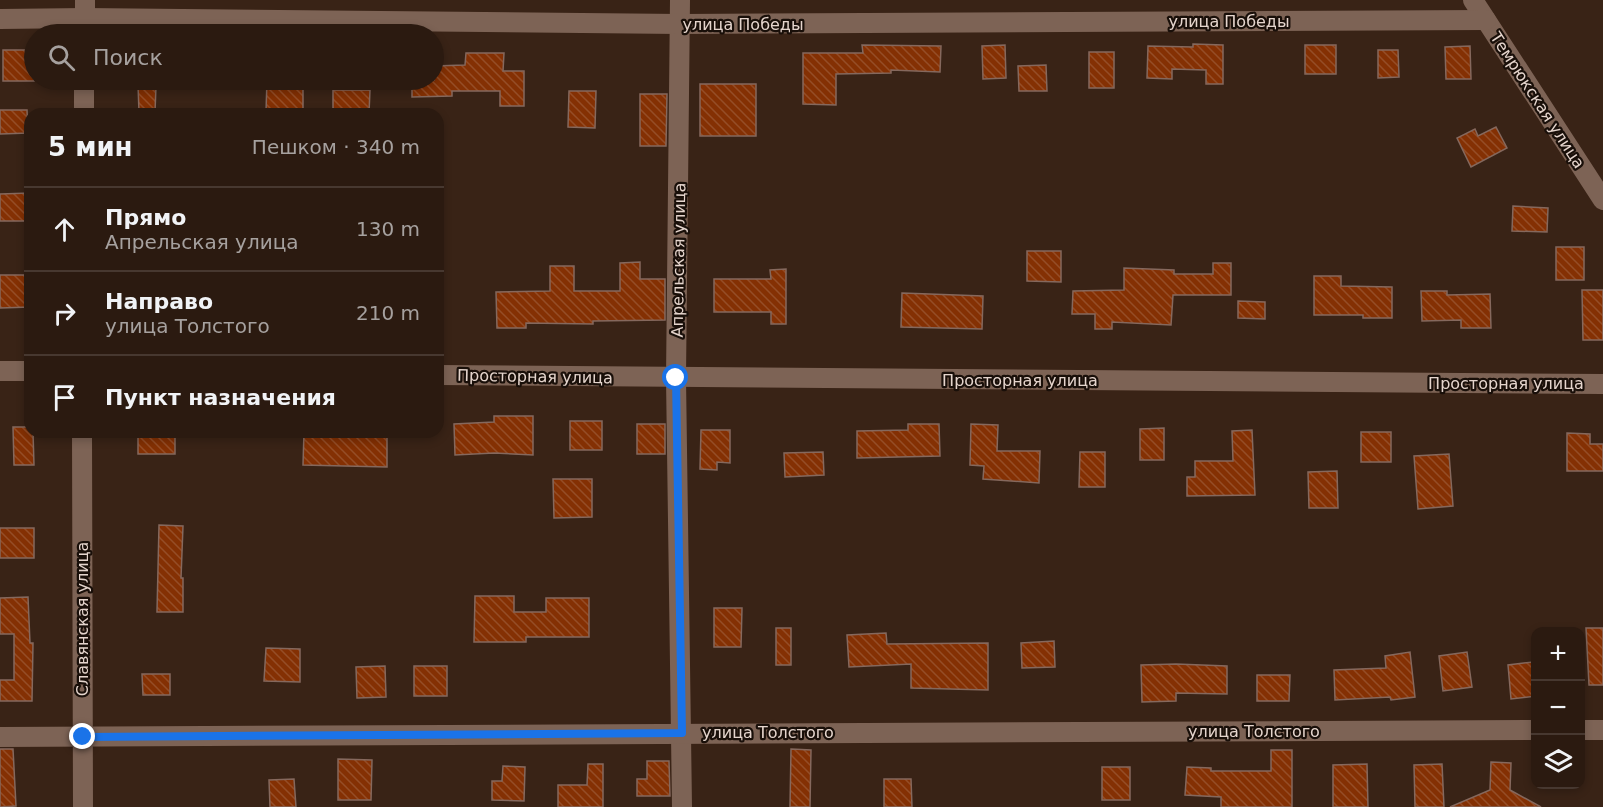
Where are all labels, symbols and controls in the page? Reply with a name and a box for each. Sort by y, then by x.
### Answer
street label: улица Победы [1168,12,1290,31]
street label: улица Победы [682,15,804,34]
search box [24,24,444,90]
street label: Темрюкская улица [1486,28,1589,172]
icon: search [45,41,78,74]
text: Поиск [93,45,163,70]
text: 5 мин [48,132,133,162]
text: Пешком · 340 m [252,135,420,159]
street label: Апрельская улица [668,182,689,338]
text: Прямо [105,205,186,230]
icon: ahead [48,213,81,246]
text: 130 m [356,217,420,241]
text: Апрельская улица [105,230,299,254]
text: Направо [105,289,213,314]
icon: right [48,297,81,330]
text: 210 m [356,301,420,325]
text: улица Толстого [105,314,270,338]
route start [662,364,688,390]
street label: Просторная улица [457,366,613,387]
street label: Просторная улица [942,371,1098,390]
street label: Просторная улица [1428,374,1584,393]
icon: arrive [48,381,81,414]
text: Пункт назначения [105,385,336,410]
street label: Славянская улица [73,542,92,696]
map controls [1531,627,1585,789]
button: + [1531,627,1585,681]
button: − [1531,681,1585,735]
street label: улица Толстого [1188,722,1320,741]
route end [69,723,95,749]
street label: улица Толстого [702,723,834,742]
button: layers [1531,735,1585,789]

